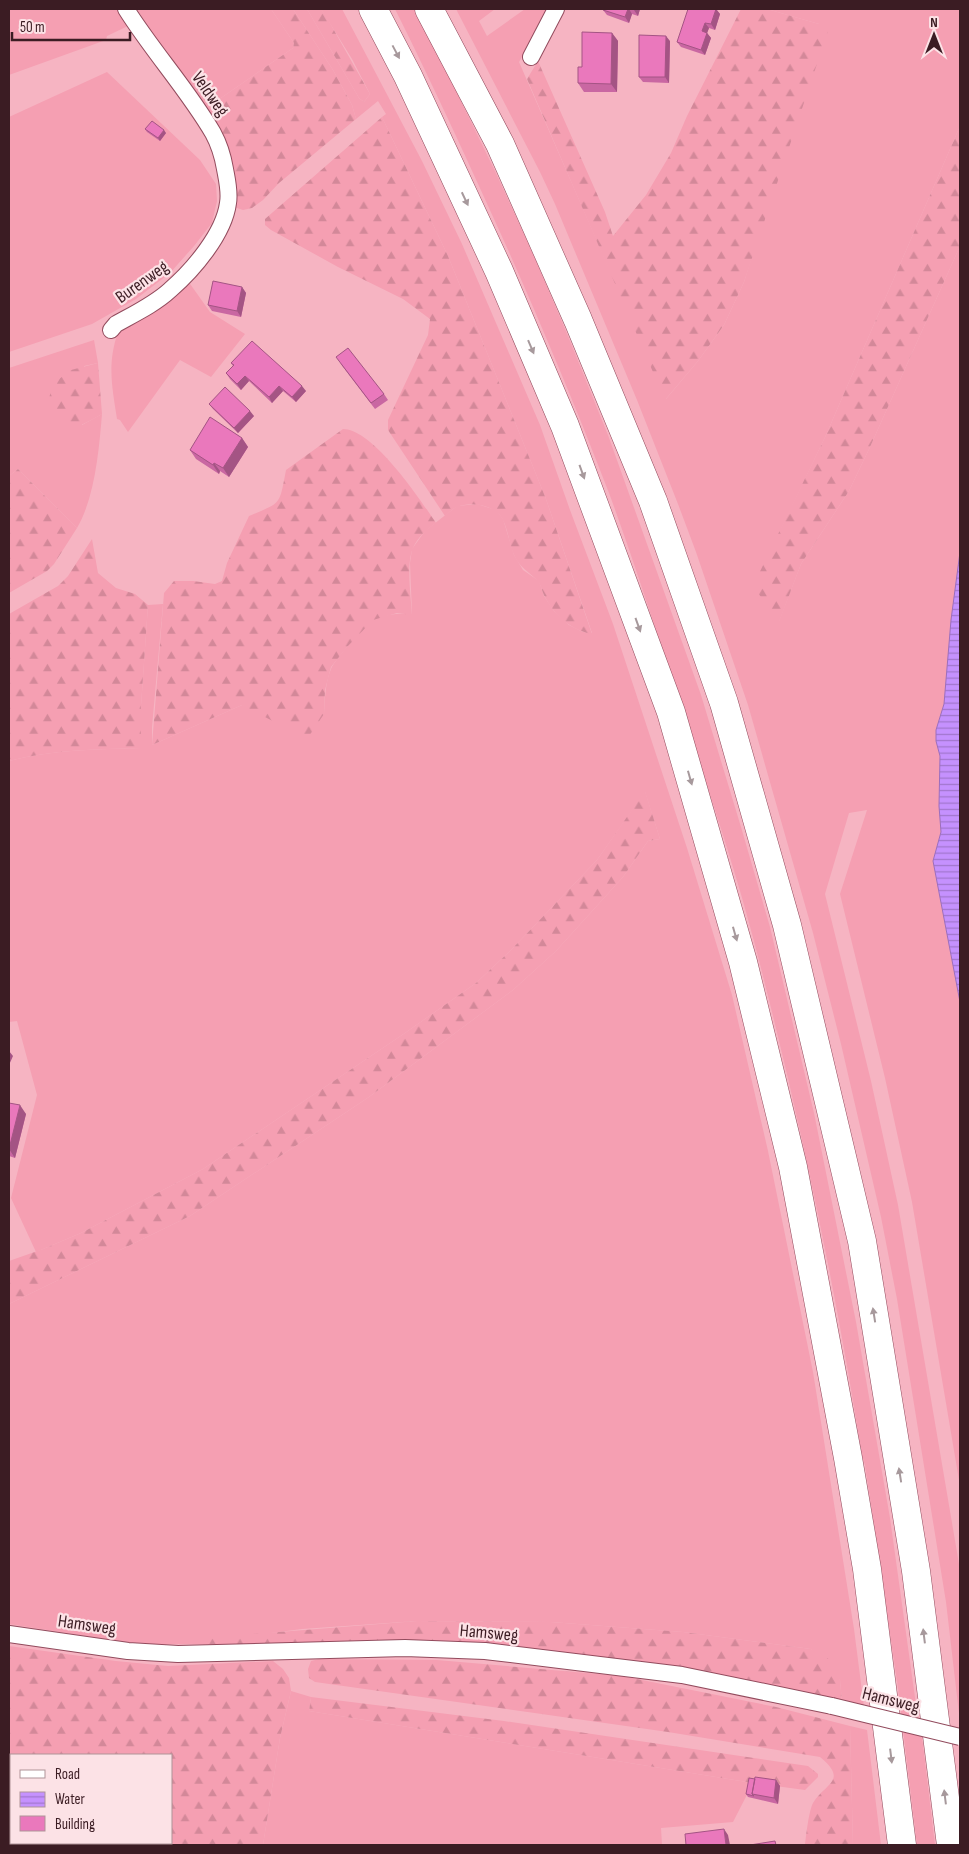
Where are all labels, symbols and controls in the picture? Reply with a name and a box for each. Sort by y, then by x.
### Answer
scale bar [12,10,130,42]
north arrow [909,10,959,60]
text: N [930,14,938,31]
text: 50 m [20,18,45,37]
one-way arrow [392,45,400,59]
street label: Veldweg [187,67,233,121]
one-way arrow [462,192,470,206]
street label: Burenweg [111,256,173,308]
one-way arrow [528,340,536,354]
one-way arrow [578,465,586,480]
one-way arrow [635,617,642,632]
one-way arrow [686,771,694,786]
one-way arrow [732,927,740,942]
one-way arrow [870,1306,878,1322]
one-way arrow [896,1467,904,1483]
street label: Hamsweg [57,1611,117,1639]
street label: Hamsweg [459,1620,519,1646]
one-way arrow [920,1627,928,1643]
street label: Hamsweg [860,1683,922,1717]
one-way arrow [887,1749,895,1765]
legend [10,1754,172,1844]
text: Road [55,1765,80,1784]
one-way arrow [941,1789,949,1805]
text: Water [55,1790,86,1809]
text: Building [55,1815,95,1834]

